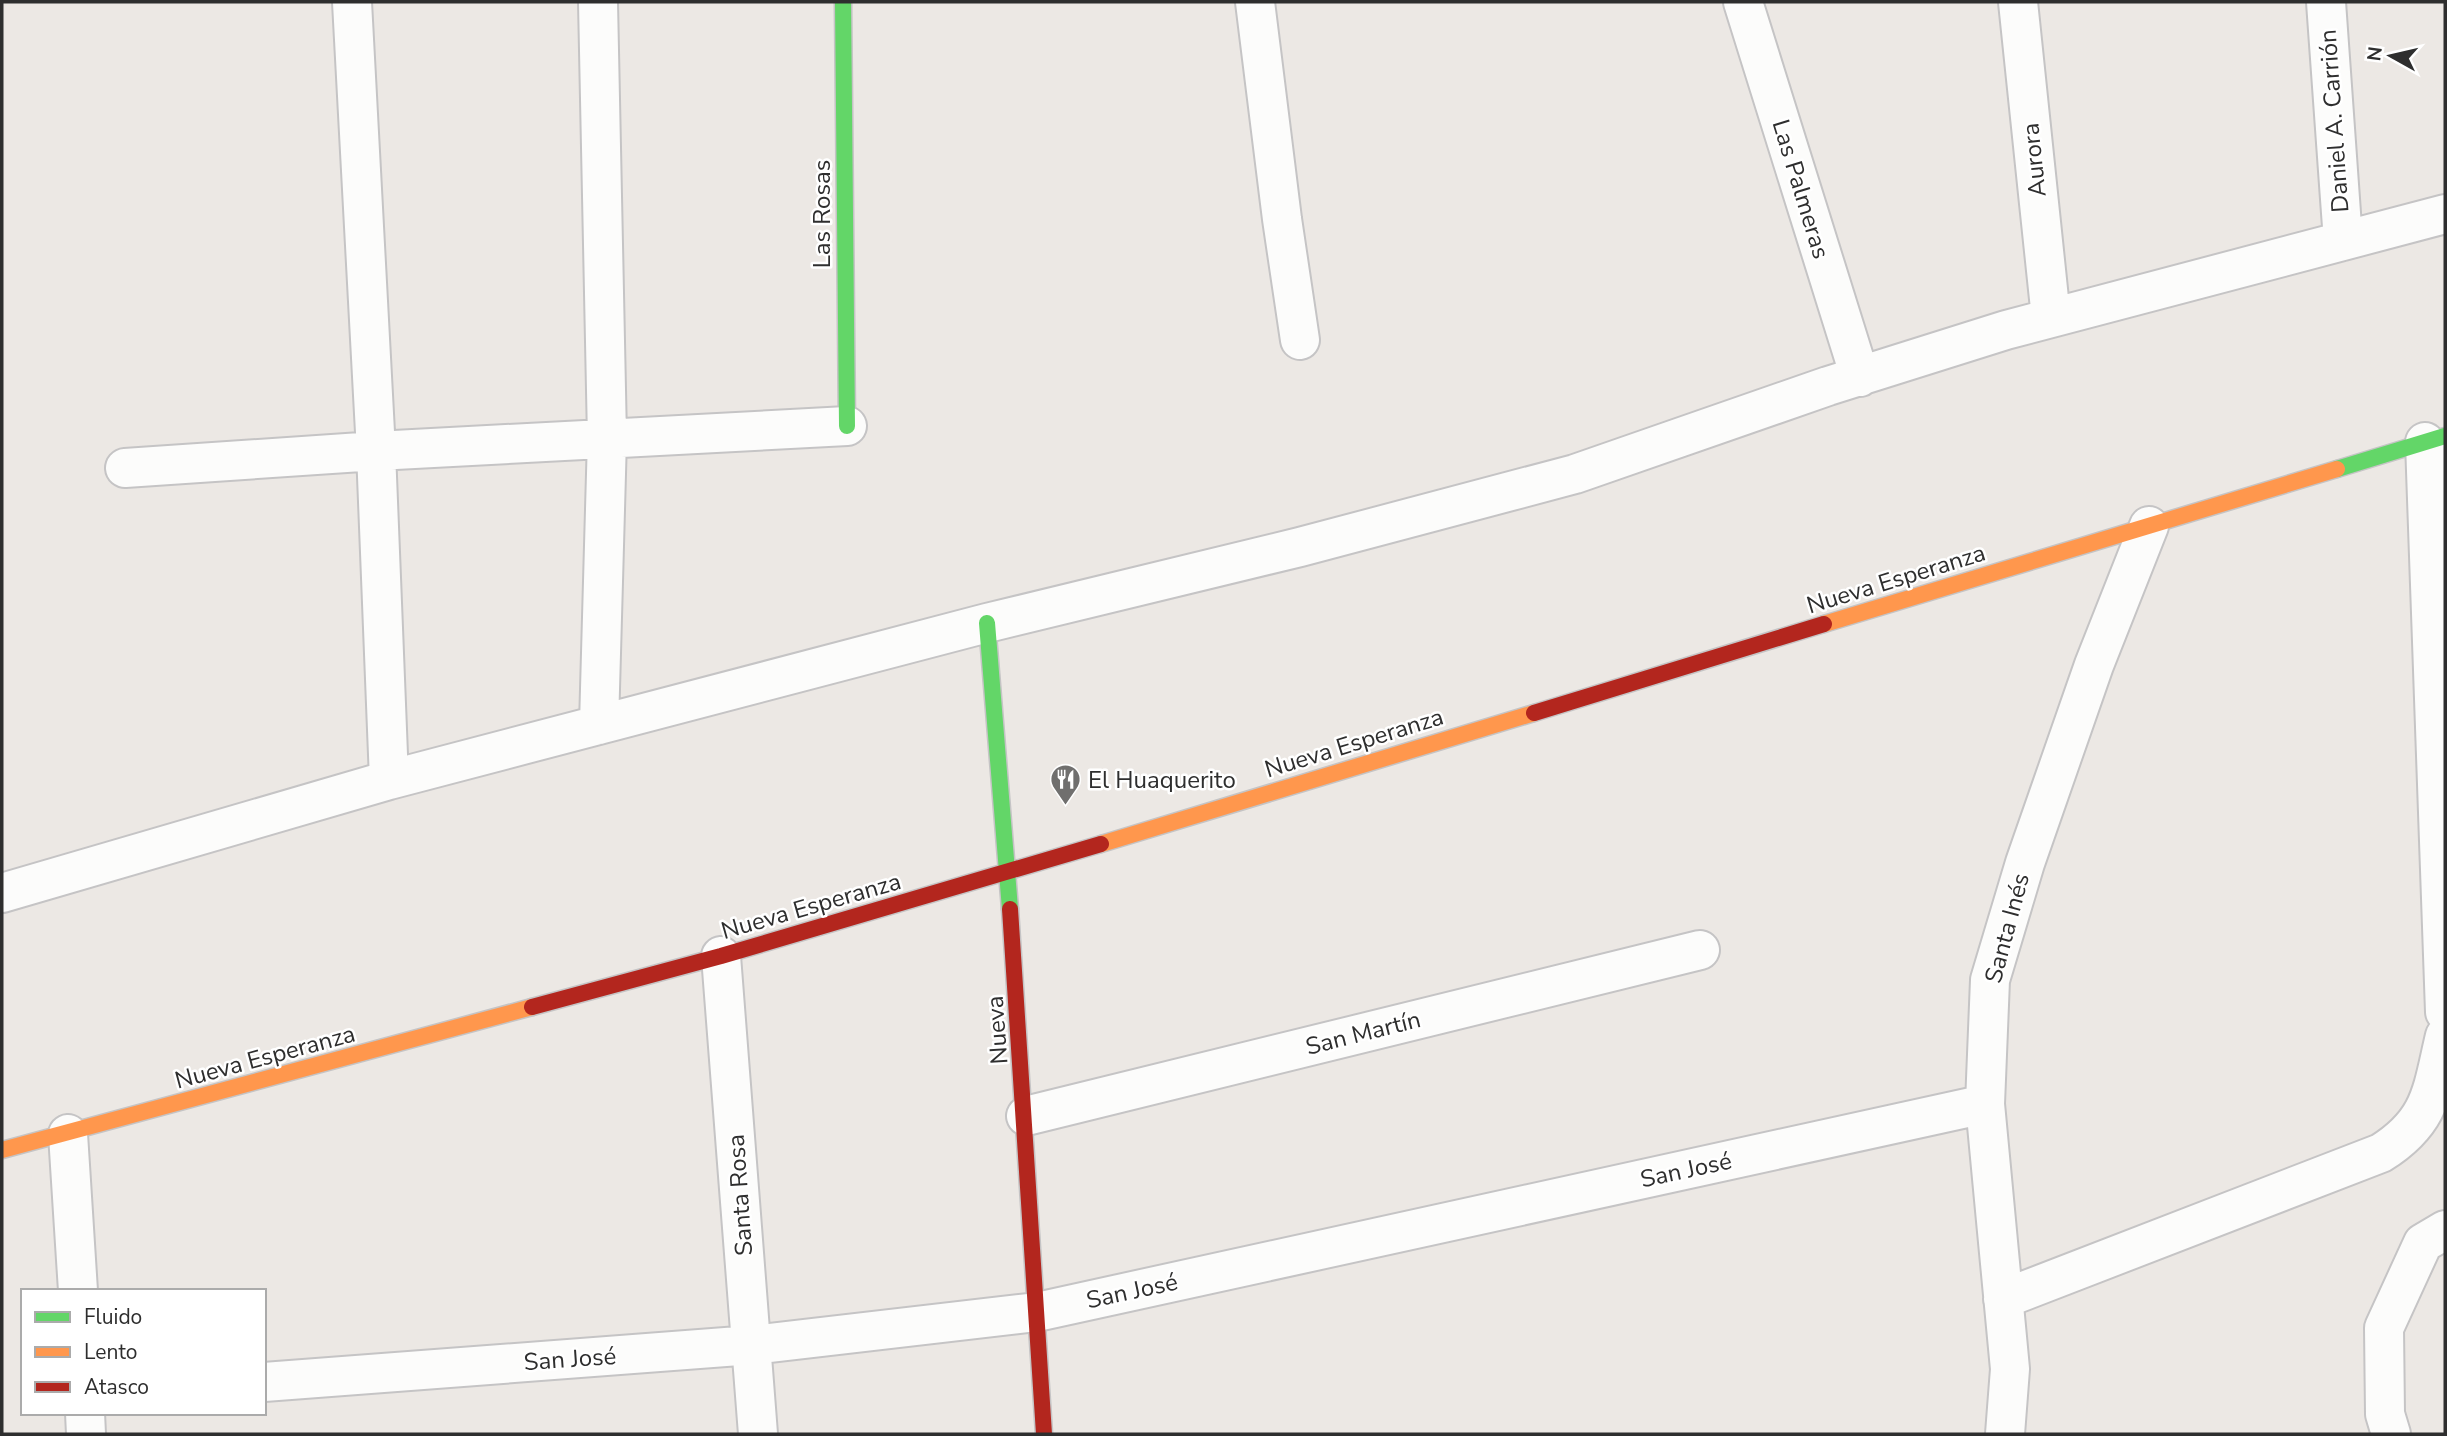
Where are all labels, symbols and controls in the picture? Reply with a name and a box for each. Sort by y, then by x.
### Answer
north arrow [2356,21,2426,91]
street label: Daniel A. Carrión [2312,28,2356,214]
text: N [2361,45,2389,63]
street label: Las Palmeras [1765,115,1837,263]
street label: Aurora [2014,122,2054,198]
street label: Las Rosas [806,160,838,268]
street label: Nueva Esperanza [1803,537,1989,621]
street label: Nueva Esperanza [1261,701,1447,785]
restaurant icon: El Huaquerito [1048,763,1082,807]
place label: El Huaquerito [1088,764,1236,796]
street label: Nueva Esperanza [717,865,905,947]
street label: Santa Inés [1977,870,2037,986]
street label: Nueva [979,995,1015,1065]
street label: San Martín [1302,1003,1424,1063]
street label: Nueva Esperanza [171,1018,359,1096]
street label: Santa Rosa [720,1133,760,1257]
street label: San José [1637,1145,1735,1195]
street label: San José [1083,1266,1181,1316]
legend [21,1289,266,1415]
text: Fluido [84,1303,142,1331]
text: Lento [84,1338,137,1366]
street label: San José [523,1340,617,1378]
text: Atasco [84,1373,149,1401]

